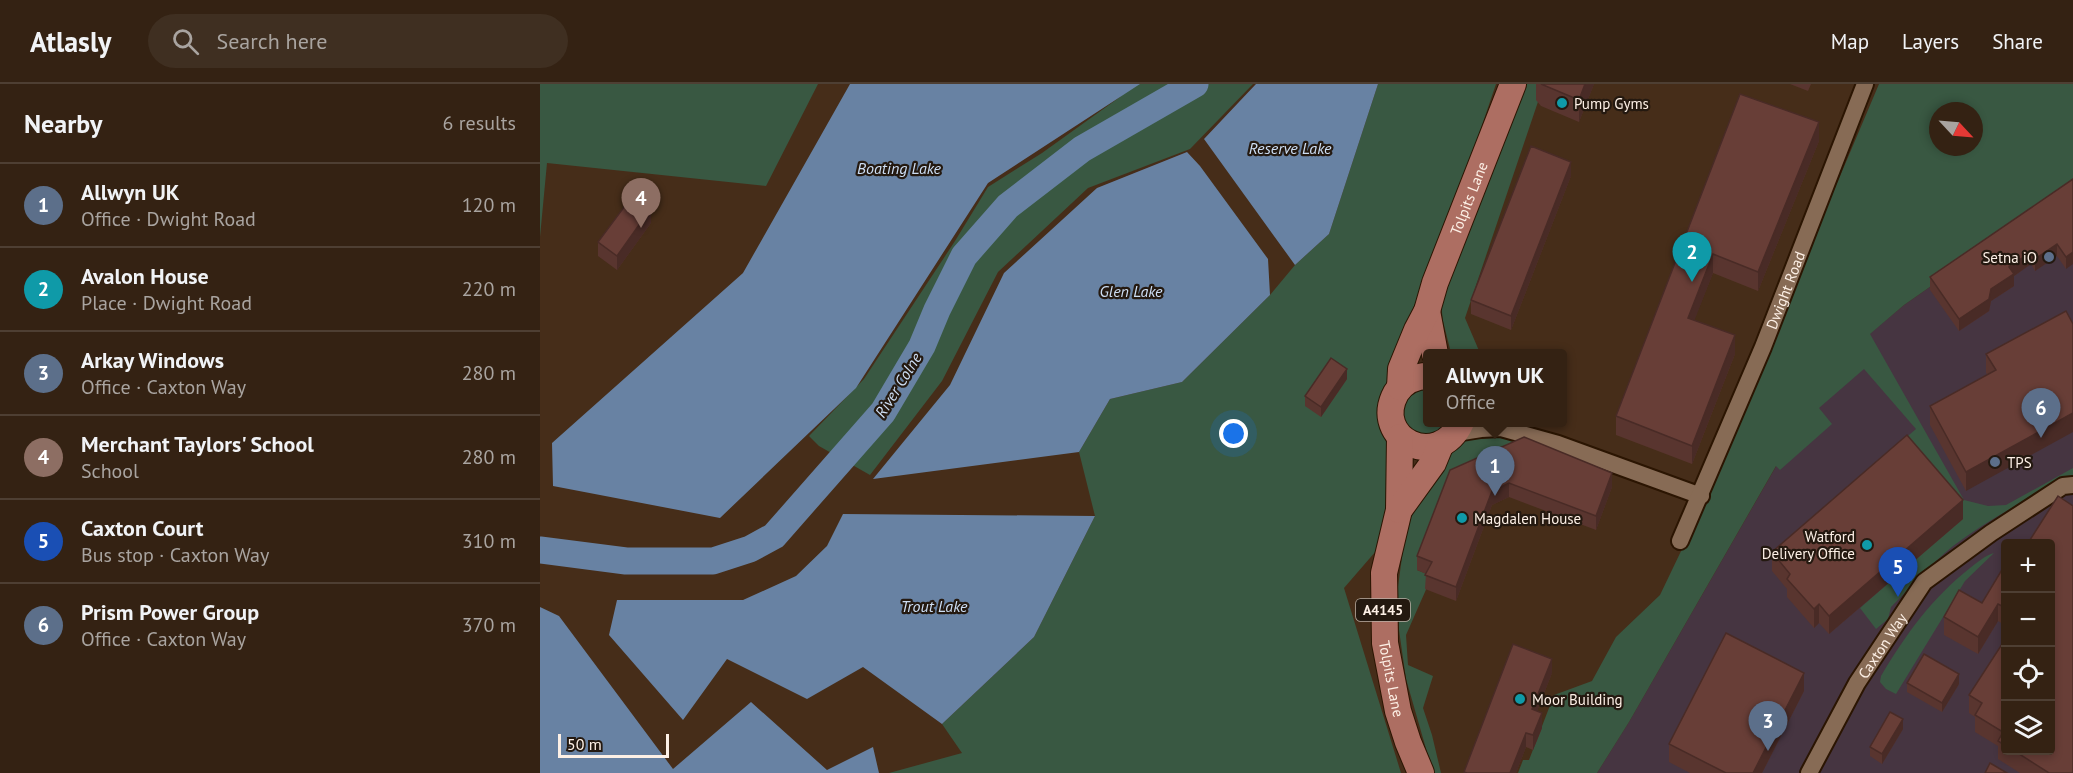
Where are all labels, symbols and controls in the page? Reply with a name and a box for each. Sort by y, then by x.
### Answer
search box [148,14,568,68]
text: Atlasly [30,23,112,60]
icon: search [169,25,202,58]
text: Search here [217,27,327,55]
text: Map [1831,28,1869,55]
text: Layers [1902,28,1959,55]
text: Share [1992,28,2043,55]
place label: Pump Gyms [1574,94,1649,113]
marker: Pump Gyms [1555,96,1569,110]
north arrow [1929,102,1983,156]
text: Nearby [24,107,102,140]
text: 6 results [443,110,516,136]
water label: Reserve Lake [1249,138,1332,158]
water label: Boating Lake [857,158,942,178]
street label: Tolpits Lane [1445,159,1491,237]
text: Allwyn UK [81,178,179,206]
pin: 4 [622,178,660,228]
text: 1 [38,192,49,218]
text: 120 m [462,192,516,218]
text: Office · Dwight Road [81,206,256,232]
pin: 2 [1672,232,1712,282]
street label: Dwight Road [1761,248,1809,332]
place label: Setna iO [1982,248,2037,267]
marker: Setna iO [2042,250,2056,264]
text: Avalon House [81,262,209,290]
text: 2 [38,276,49,302]
text: 220 m [462,276,516,302]
water label: Glen Lake [1100,281,1163,301]
text: Place · Dwight Road [81,290,252,316]
text: Arkay Windows [81,346,224,374]
water label: River Colne [870,348,926,421]
popup [1423,349,1567,427]
text: 3 [38,360,49,386]
text: 280 m [462,360,516,386]
text: Allwyn UK [1446,361,1544,389]
text: Office · Caxton Way [81,374,246,400]
pin: 6 [2022,388,2060,438]
text: Office [1446,389,1495,415]
your location [1219,419,1248,448]
text: Merchant Taylors' School [81,430,314,458]
text: 4 [38,444,49,470]
text: 280 m [462,444,516,470]
pin: 1 [1476,446,1514,496]
place label: TPS [2007,453,2032,472]
marker: TPS [1988,455,2002,469]
text: School [81,458,139,484]
place label: Magdalen House [1474,509,1581,528]
marker: Magdalen House [1455,511,1469,525]
text: Caxton Court [81,514,203,542]
place label: Watford Delivery Office [1762,527,1855,563]
text: 5 [38,528,49,554]
text: 310 m [462,528,516,554]
marker: Watford Delivery Office [1860,538,1874,552]
map controls [2001,539,2055,755]
button: + [2001,539,2055,593]
text: Bus stop · Caxton Way [81,542,269,568]
pin: 5 [1878,548,1918,597]
button: − [2001,593,2055,647]
water label: Trout Lake [901,596,968,616]
text: Prism Power Group [81,598,259,626]
road number: A4145 [1356,599,1410,621]
street label: Caxton Way [1853,609,1910,682]
text: 6 [38,612,49,638]
text: 370 m [462,612,516,638]
text: Office · Caxton Way [81,626,246,652]
street label: Tolpits Lane [1375,639,1409,719]
button: locate [2001,647,2055,701]
place label: Moor Building [1532,690,1623,709]
marker: Moor Building [1513,692,1527,706]
button: layers [2001,701,2055,755]
pin: 3 [1748,702,1788,751]
scale bar [558,731,669,758]
text: 50 m [567,734,602,754]

